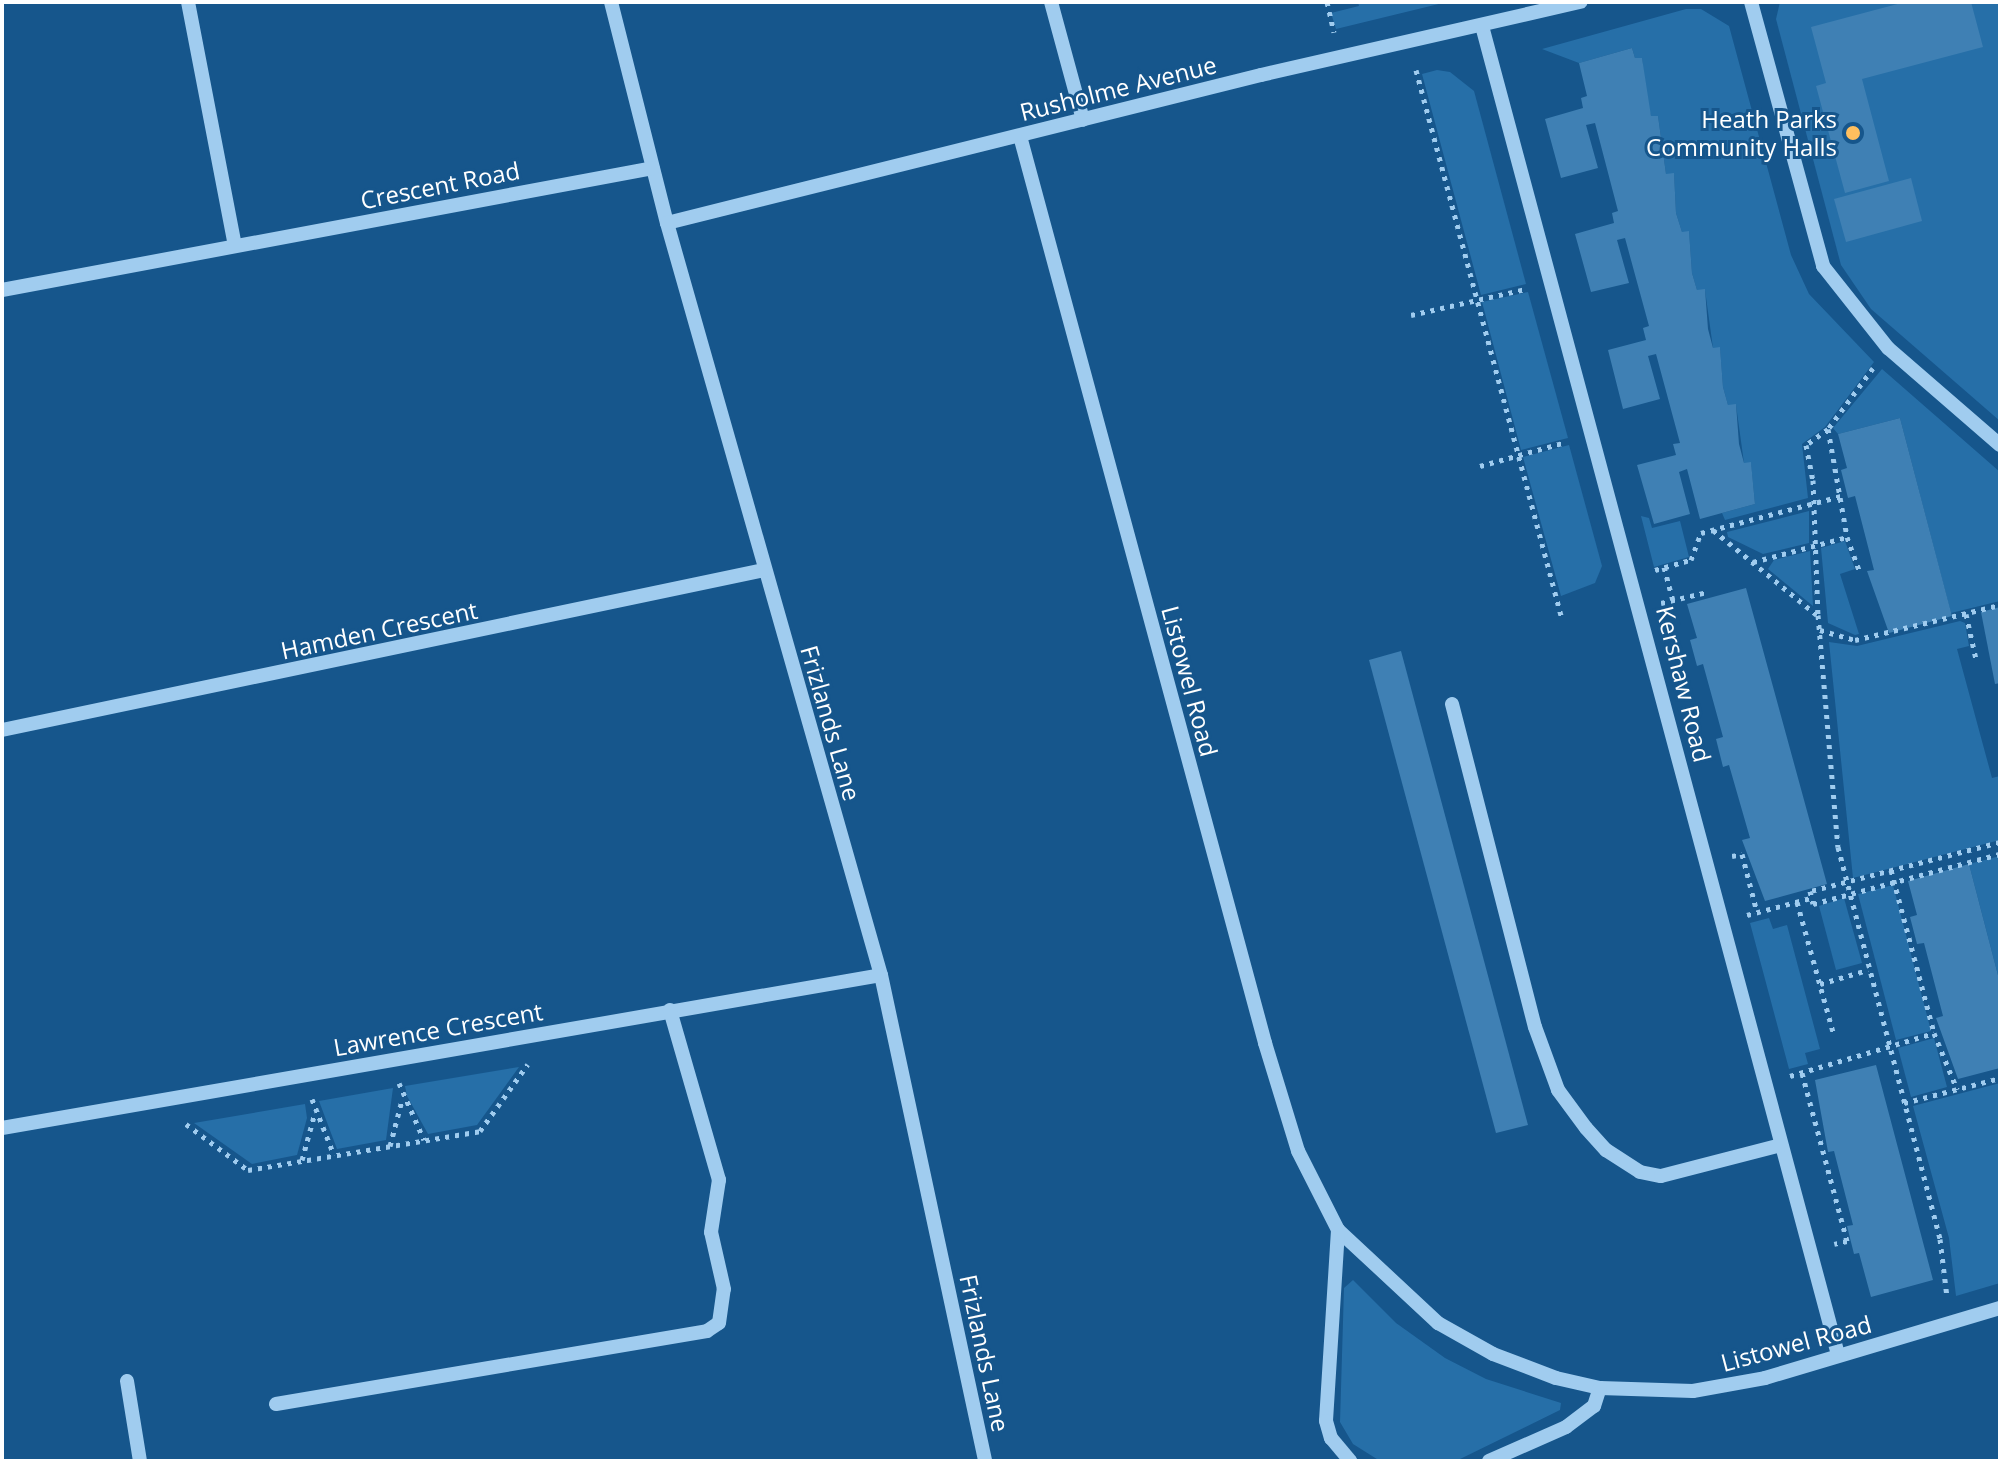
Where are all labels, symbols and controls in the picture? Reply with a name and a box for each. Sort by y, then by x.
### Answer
street label: Rusholme Avenue [1017,50,1219,126]
place label: Heath Parks Community Halls [1646,105,1837,161]
marker: Heath Parks Community Halls [1844,124,1862,142]
street label: Crescent Road [358,155,522,215]
street label: Hamden Crescent [278,595,480,665]
street label: Listowel Road [1156,603,1224,759]
street label: Kershaw Road [1651,603,1717,765]
street label: Frizlands Lane [795,642,867,804]
street label: Lawrence Crescent [331,996,545,1062]
street label: Frizlands Lane [954,1272,1016,1434]
street label: Listowel Road [1718,1309,1874,1377]

